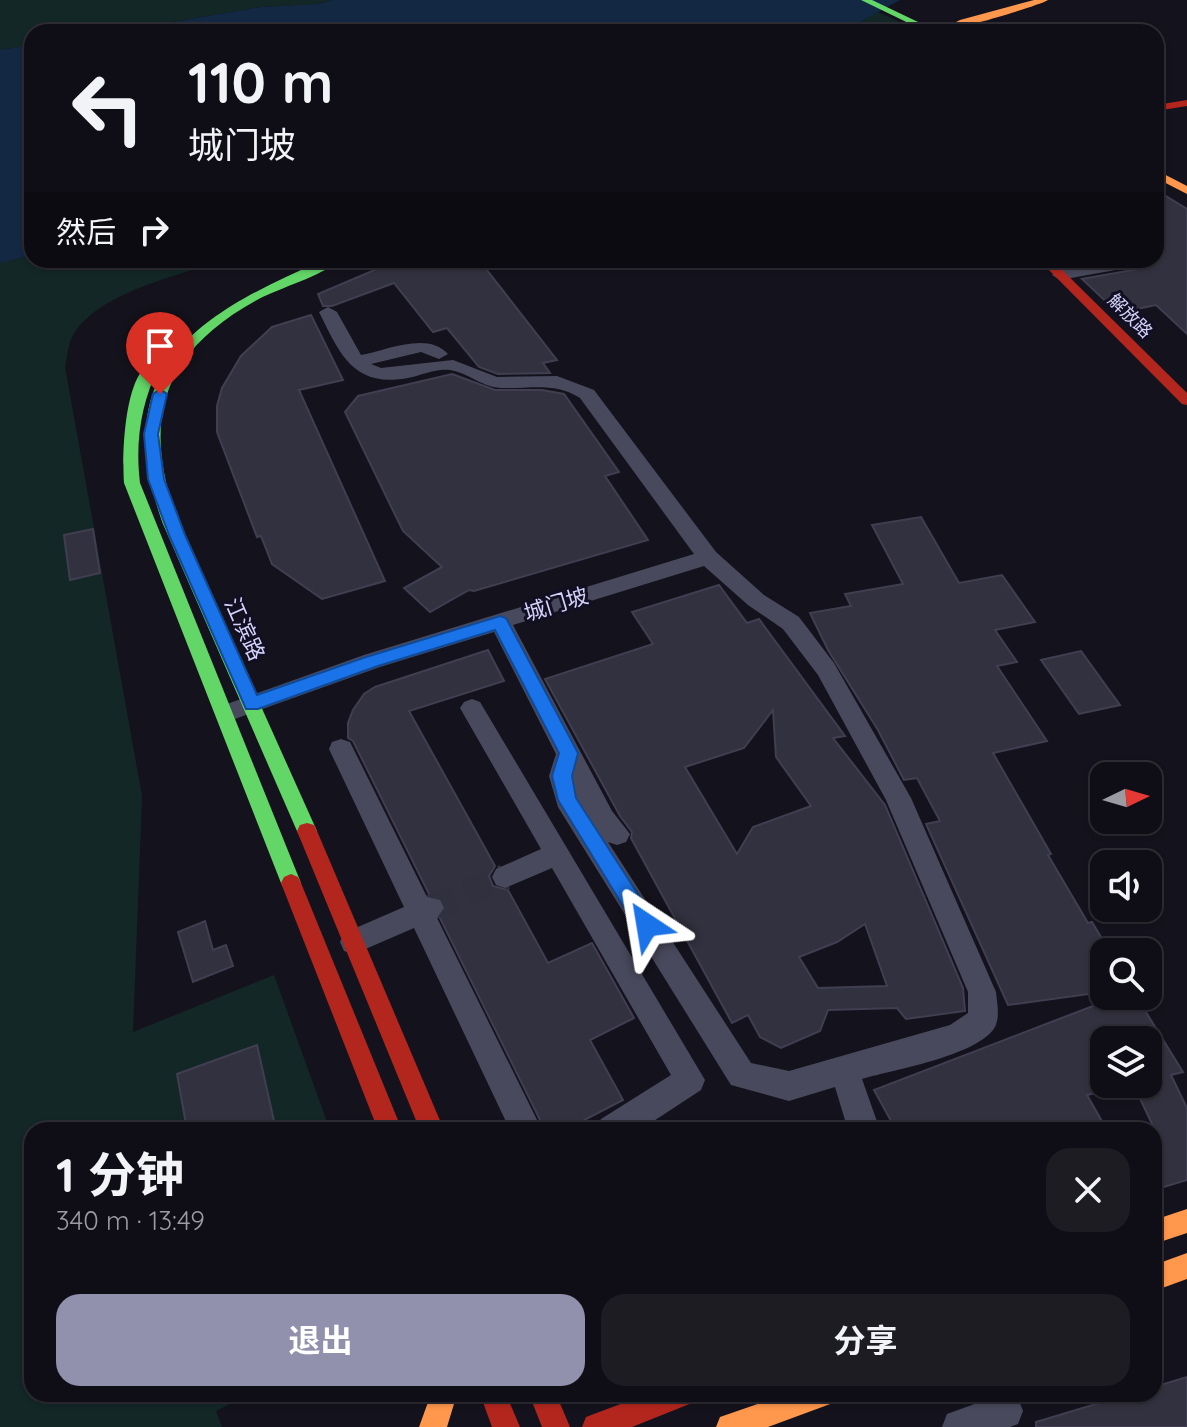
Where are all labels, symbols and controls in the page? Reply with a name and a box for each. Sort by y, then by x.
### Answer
text: 110 m [188,47,333,117]
icon: left [56,56,160,160]
text: 城门坡 [188,122,296,167]
icon: right [132,208,176,252]
text: 然后 [56,213,116,251]
street label: 解放路 [1103,288,1158,343]
pin [126,312,194,394]
icon: arrive [138,324,182,368]
street label: 城门坡 [520,581,592,627]
street label: 江滨路 [219,593,271,665]
north arrow [1090,762,1162,834]
map controls [1090,762,1162,1098]
button: sound [1090,850,1162,922]
position arrow [605,883,689,967]
button: search [1090,938,1162,1010]
button: layers [1090,1026,1162,1098]
text: 1 分钟 [56,1144,184,1204]
button: close [1046,1148,1130,1232]
text: 340 m · 13:49 [56,1204,205,1237]
button: 退出 [56,1294,585,1386]
button: 分享 [601,1294,1130,1386]

